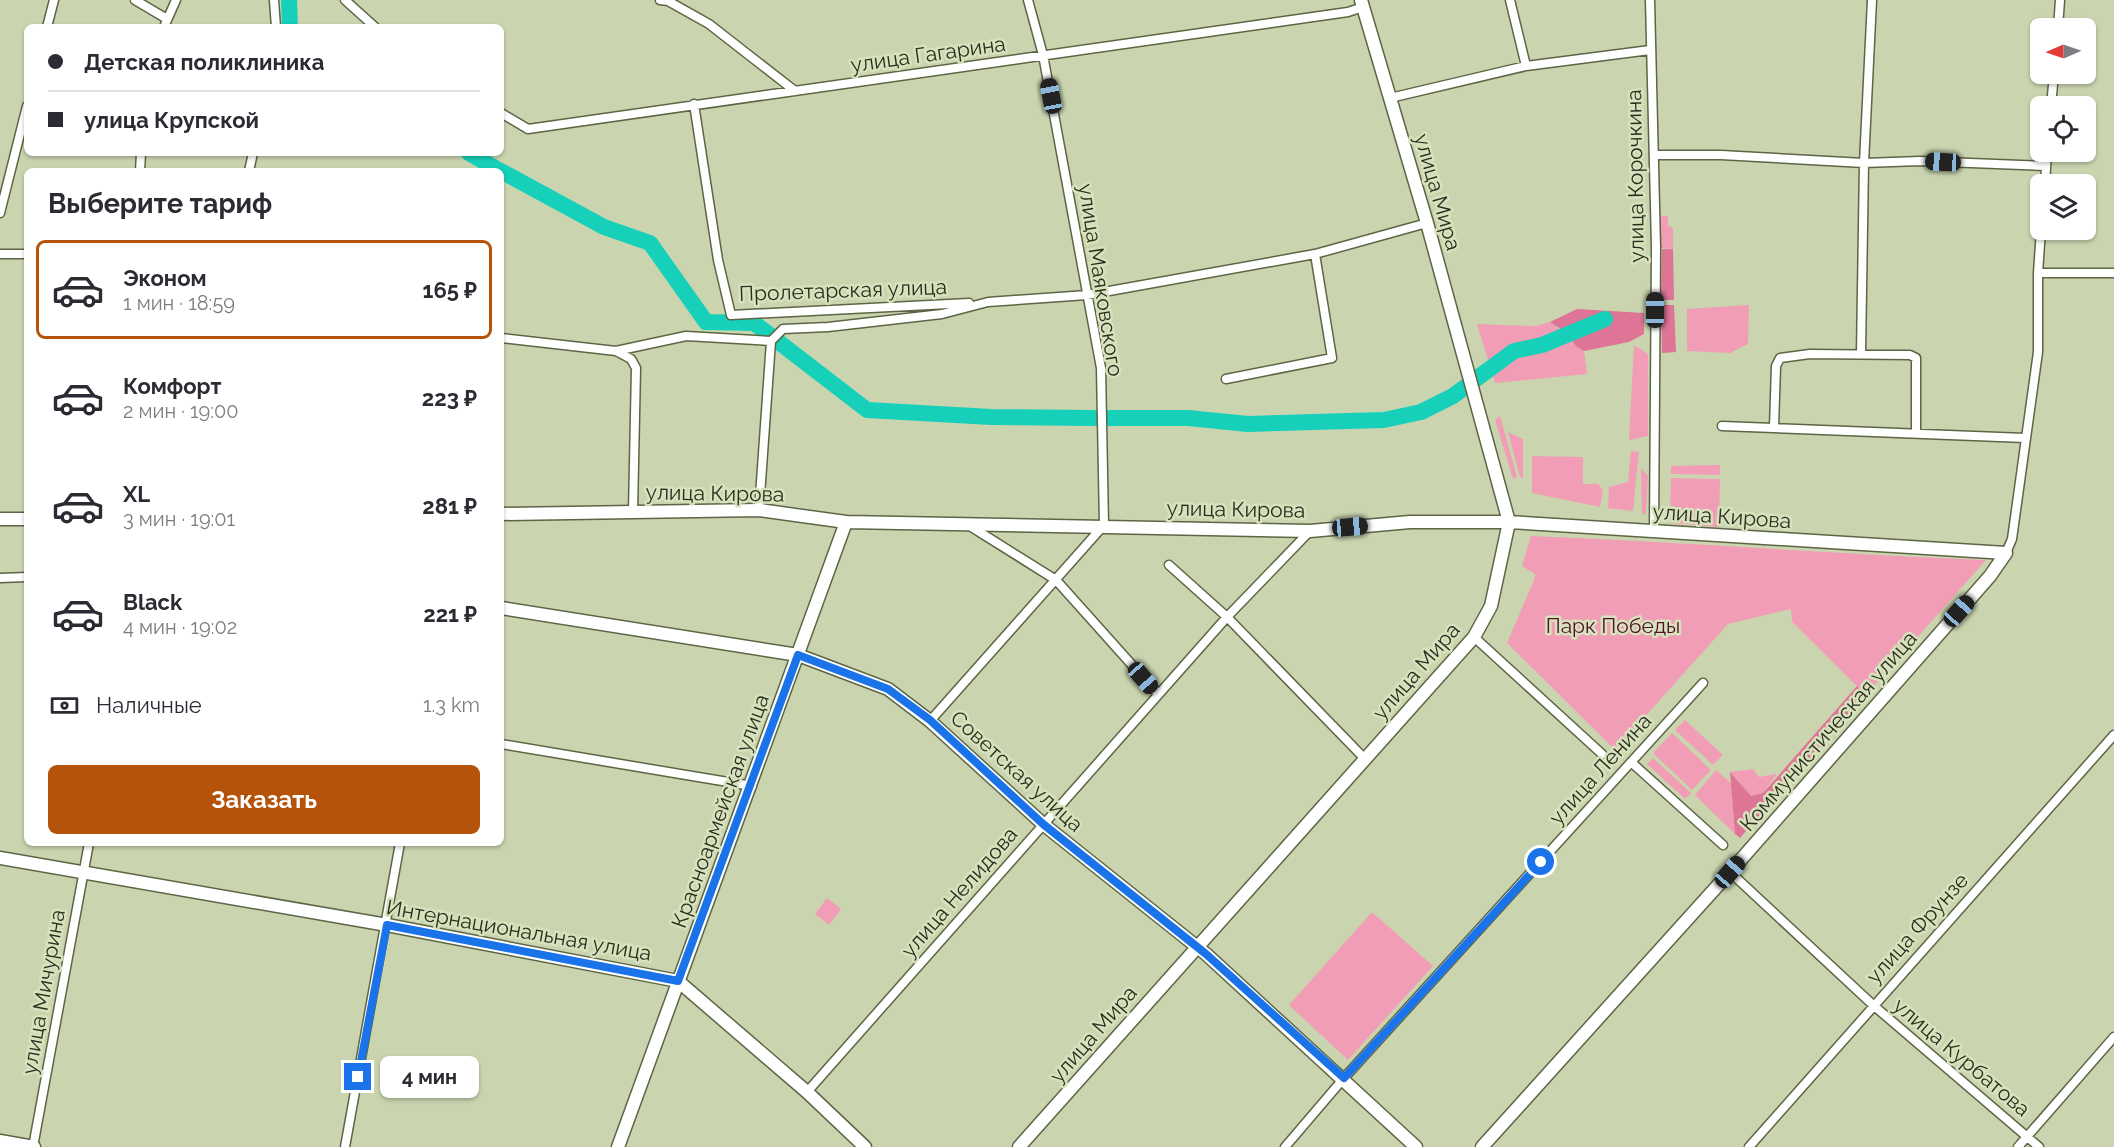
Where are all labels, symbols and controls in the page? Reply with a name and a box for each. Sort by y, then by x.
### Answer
north arrow [2030,18,2096,84]
map controls [2030,18,2096,240]
street label: улица Гагарина [849,31,1007,77]
text: Детская поликлиника [84,49,324,75]
car [1039,77,1063,115]
street label: улица Корочкина [1621,89,1649,263]
button: locate [2030,96,2096,162]
text: улица Крупской [84,107,259,133]
street label: улица Мира [1409,131,1467,253]
car [1925,152,1961,172]
button: layers [2030,174,2096,240]
street label: улица Маяковского [1073,182,1129,378]
text: Выберите тариф [48,188,272,219]
icon: car [51,263,105,317]
text: Эконом [123,265,207,291]
street label: Пролетарская улица [739,274,947,306]
text: 165 ₽ [423,277,477,303]
text: 1 мин · 18:59 [123,291,235,315]
car [1646,292,1664,328]
icon: car [51,371,105,425]
text: Комфорт [123,373,221,399]
text: 223 ₽ [422,385,477,411]
text: 2 мин · 19:00 [123,399,239,423]
icon: car [51,479,105,533]
street label: улица Кирова [645,479,785,507]
text: XL [123,481,150,507]
text: 281 ₽ [422,493,477,519]
street label: улица Кирова [1166,495,1306,523]
street label: улица Кирова [1652,499,1792,533]
text: 3 мин · 19:01 [123,507,235,531]
car [1331,516,1369,538]
icon: car [51,587,105,641]
text: Black [123,589,182,615]
car [1940,592,1978,630]
text: 221 ₽ [423,601,477,627]
park label: Парк Победы [1546,613,1680,638]
text: 4 мин · 19:02 [123,615,237,639]
street label: улица Мира [1367,617,1465,725]
street label: Коммунистическая улица [1734,626,1922,836]
car [1124,659,1162,697]
icon: cash [48,689,81,722]
street label: Красноармейская улица [666,691,774,931]
text: Наличные [96,692,202,718]
text: 1.3 km [423,693,480,717]
street label: Советская улица [946,705,1088,837]
street label: улица Ленина [1544,708,1656,830]
button: Заказать [48,765,480,834]
street label: улица Нелидова [896,822,1022,962]
route start [1527,848,1554,875]
car [1711,853,1749,891]
street label: улица Фрунзе [1861,868,1973,988]
street label: Интернациональная улица [384,894,654,966]
street label: улица Мичурина [16,908,70,1076]
street label: улица Мира [1044,980,1142,1088]
street label: улица Курбатова [1889,992,2035,1122]
callout: 4 мин [379,1056,478,1098]
route end [344,1063,371,1090]
text: 4 мин [402,1065,457,1089]

